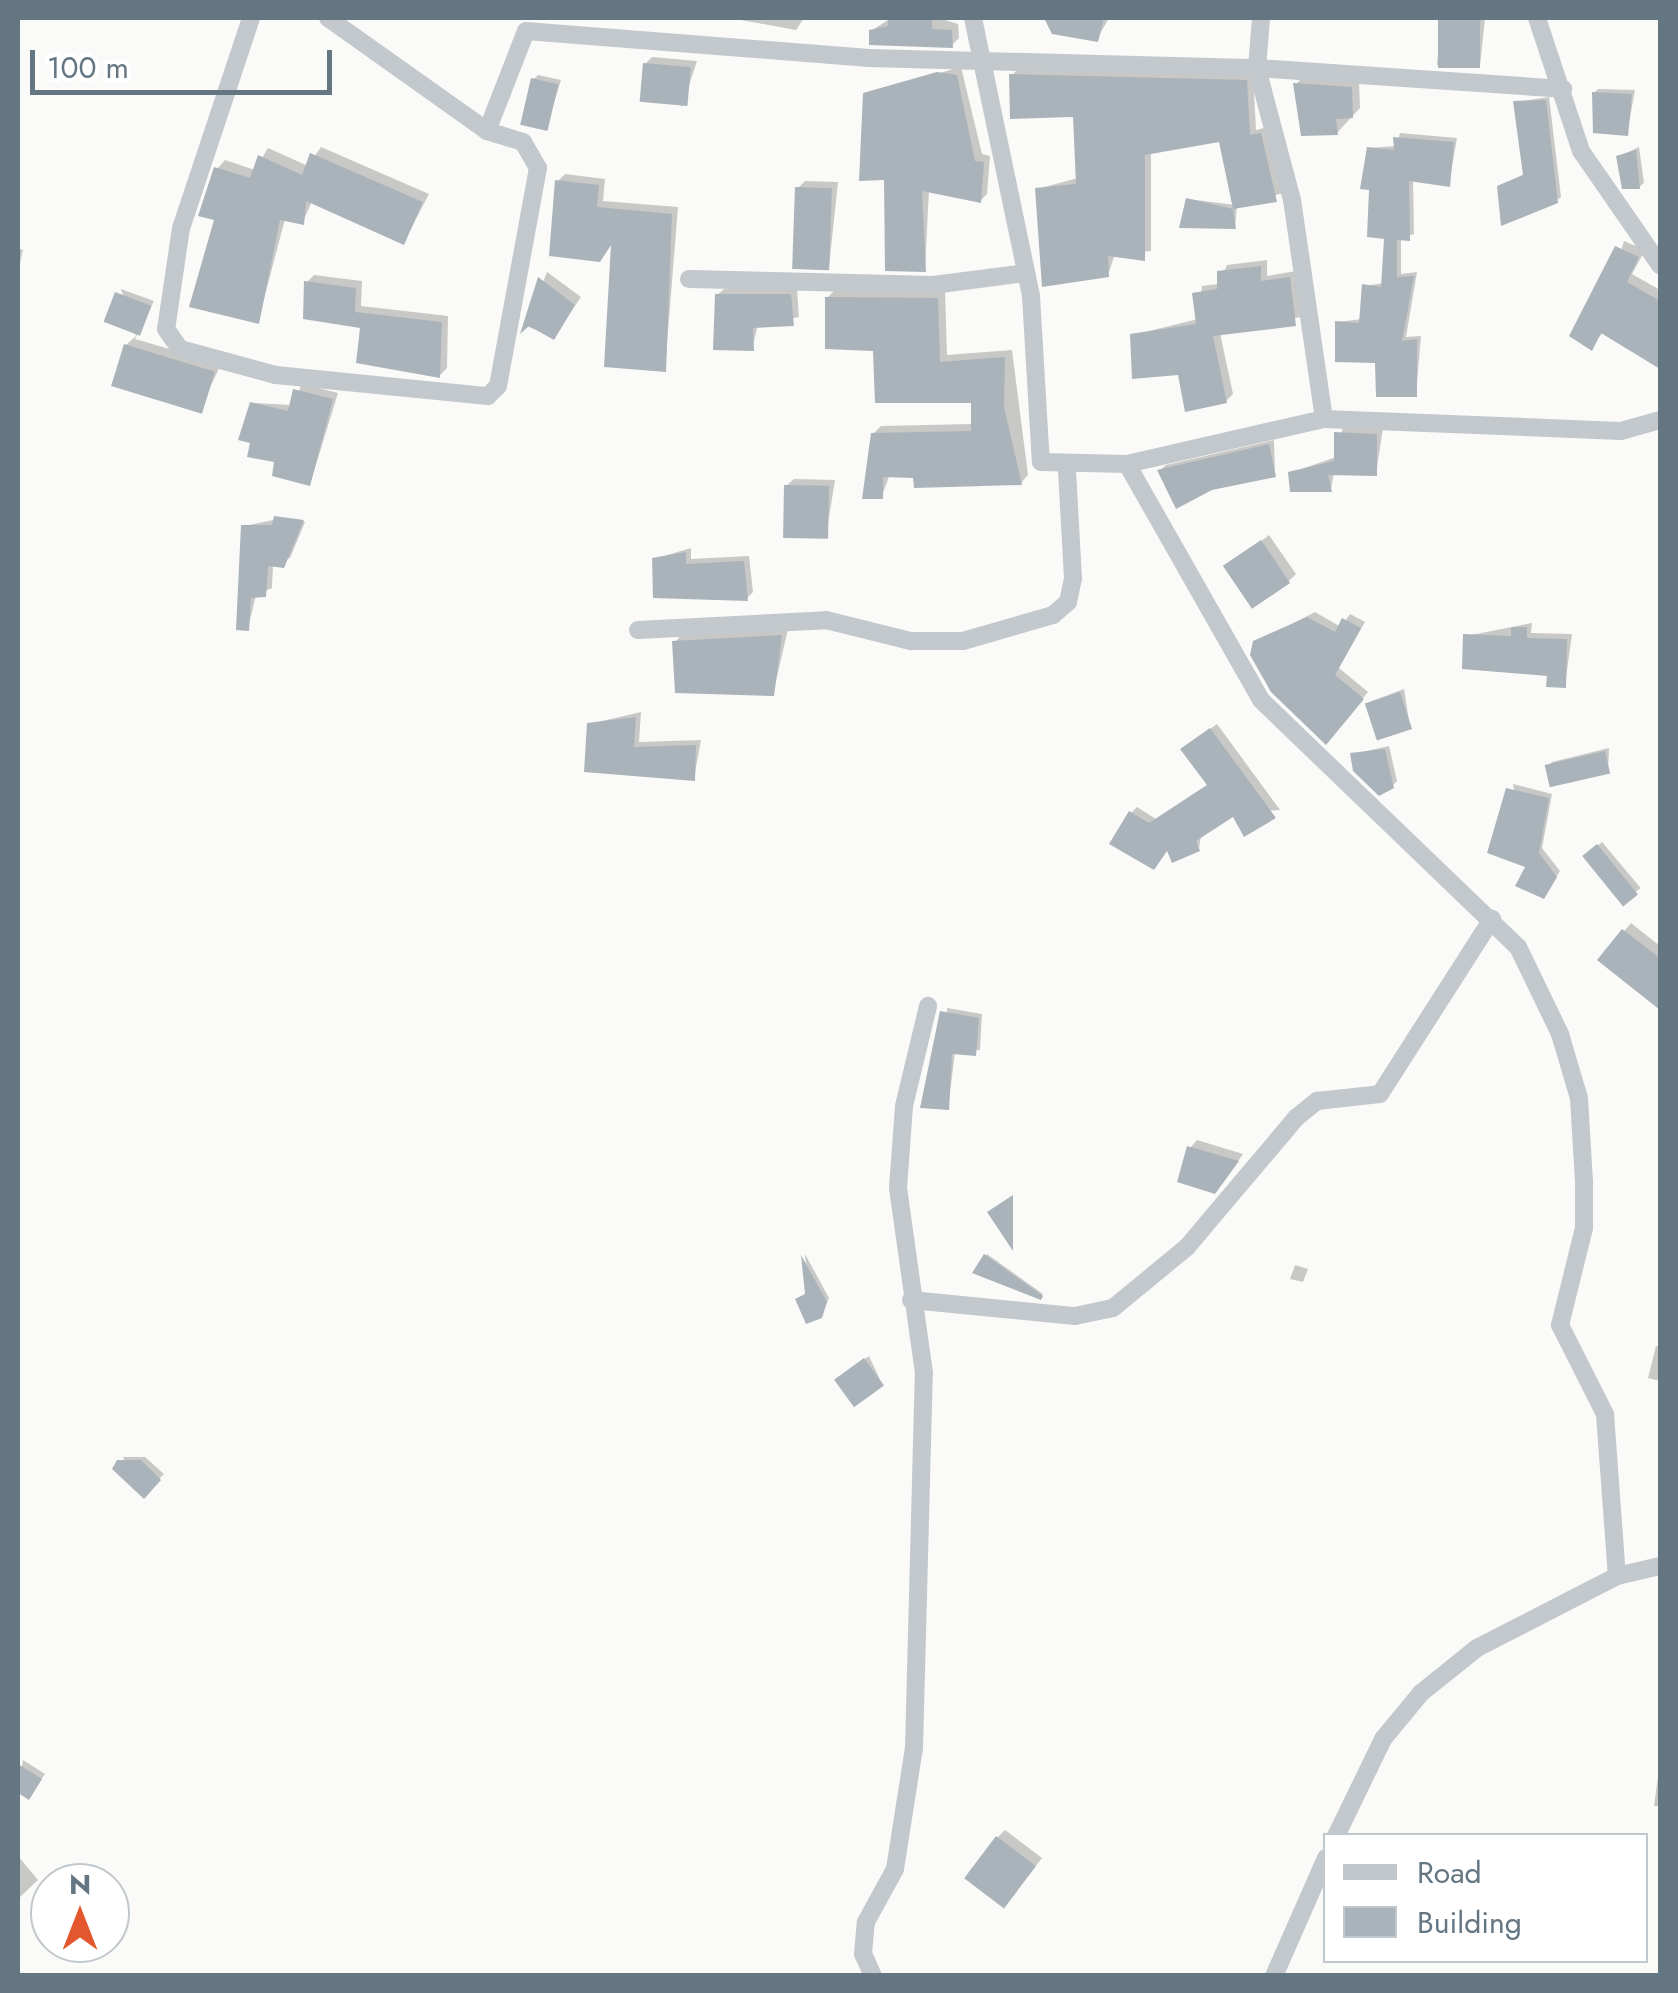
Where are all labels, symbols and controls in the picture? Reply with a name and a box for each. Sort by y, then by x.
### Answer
scale bar [35,30,338,92]
text: 100 m [47,46,129,89]
legend [1323,1833,1648,1963]
text: Road [1417,1851,1482,1894]
north arrow [30,1863,130,1963]
text: N [69,1864,91,1905]
text: Building [1417,1901,1522,1944]

